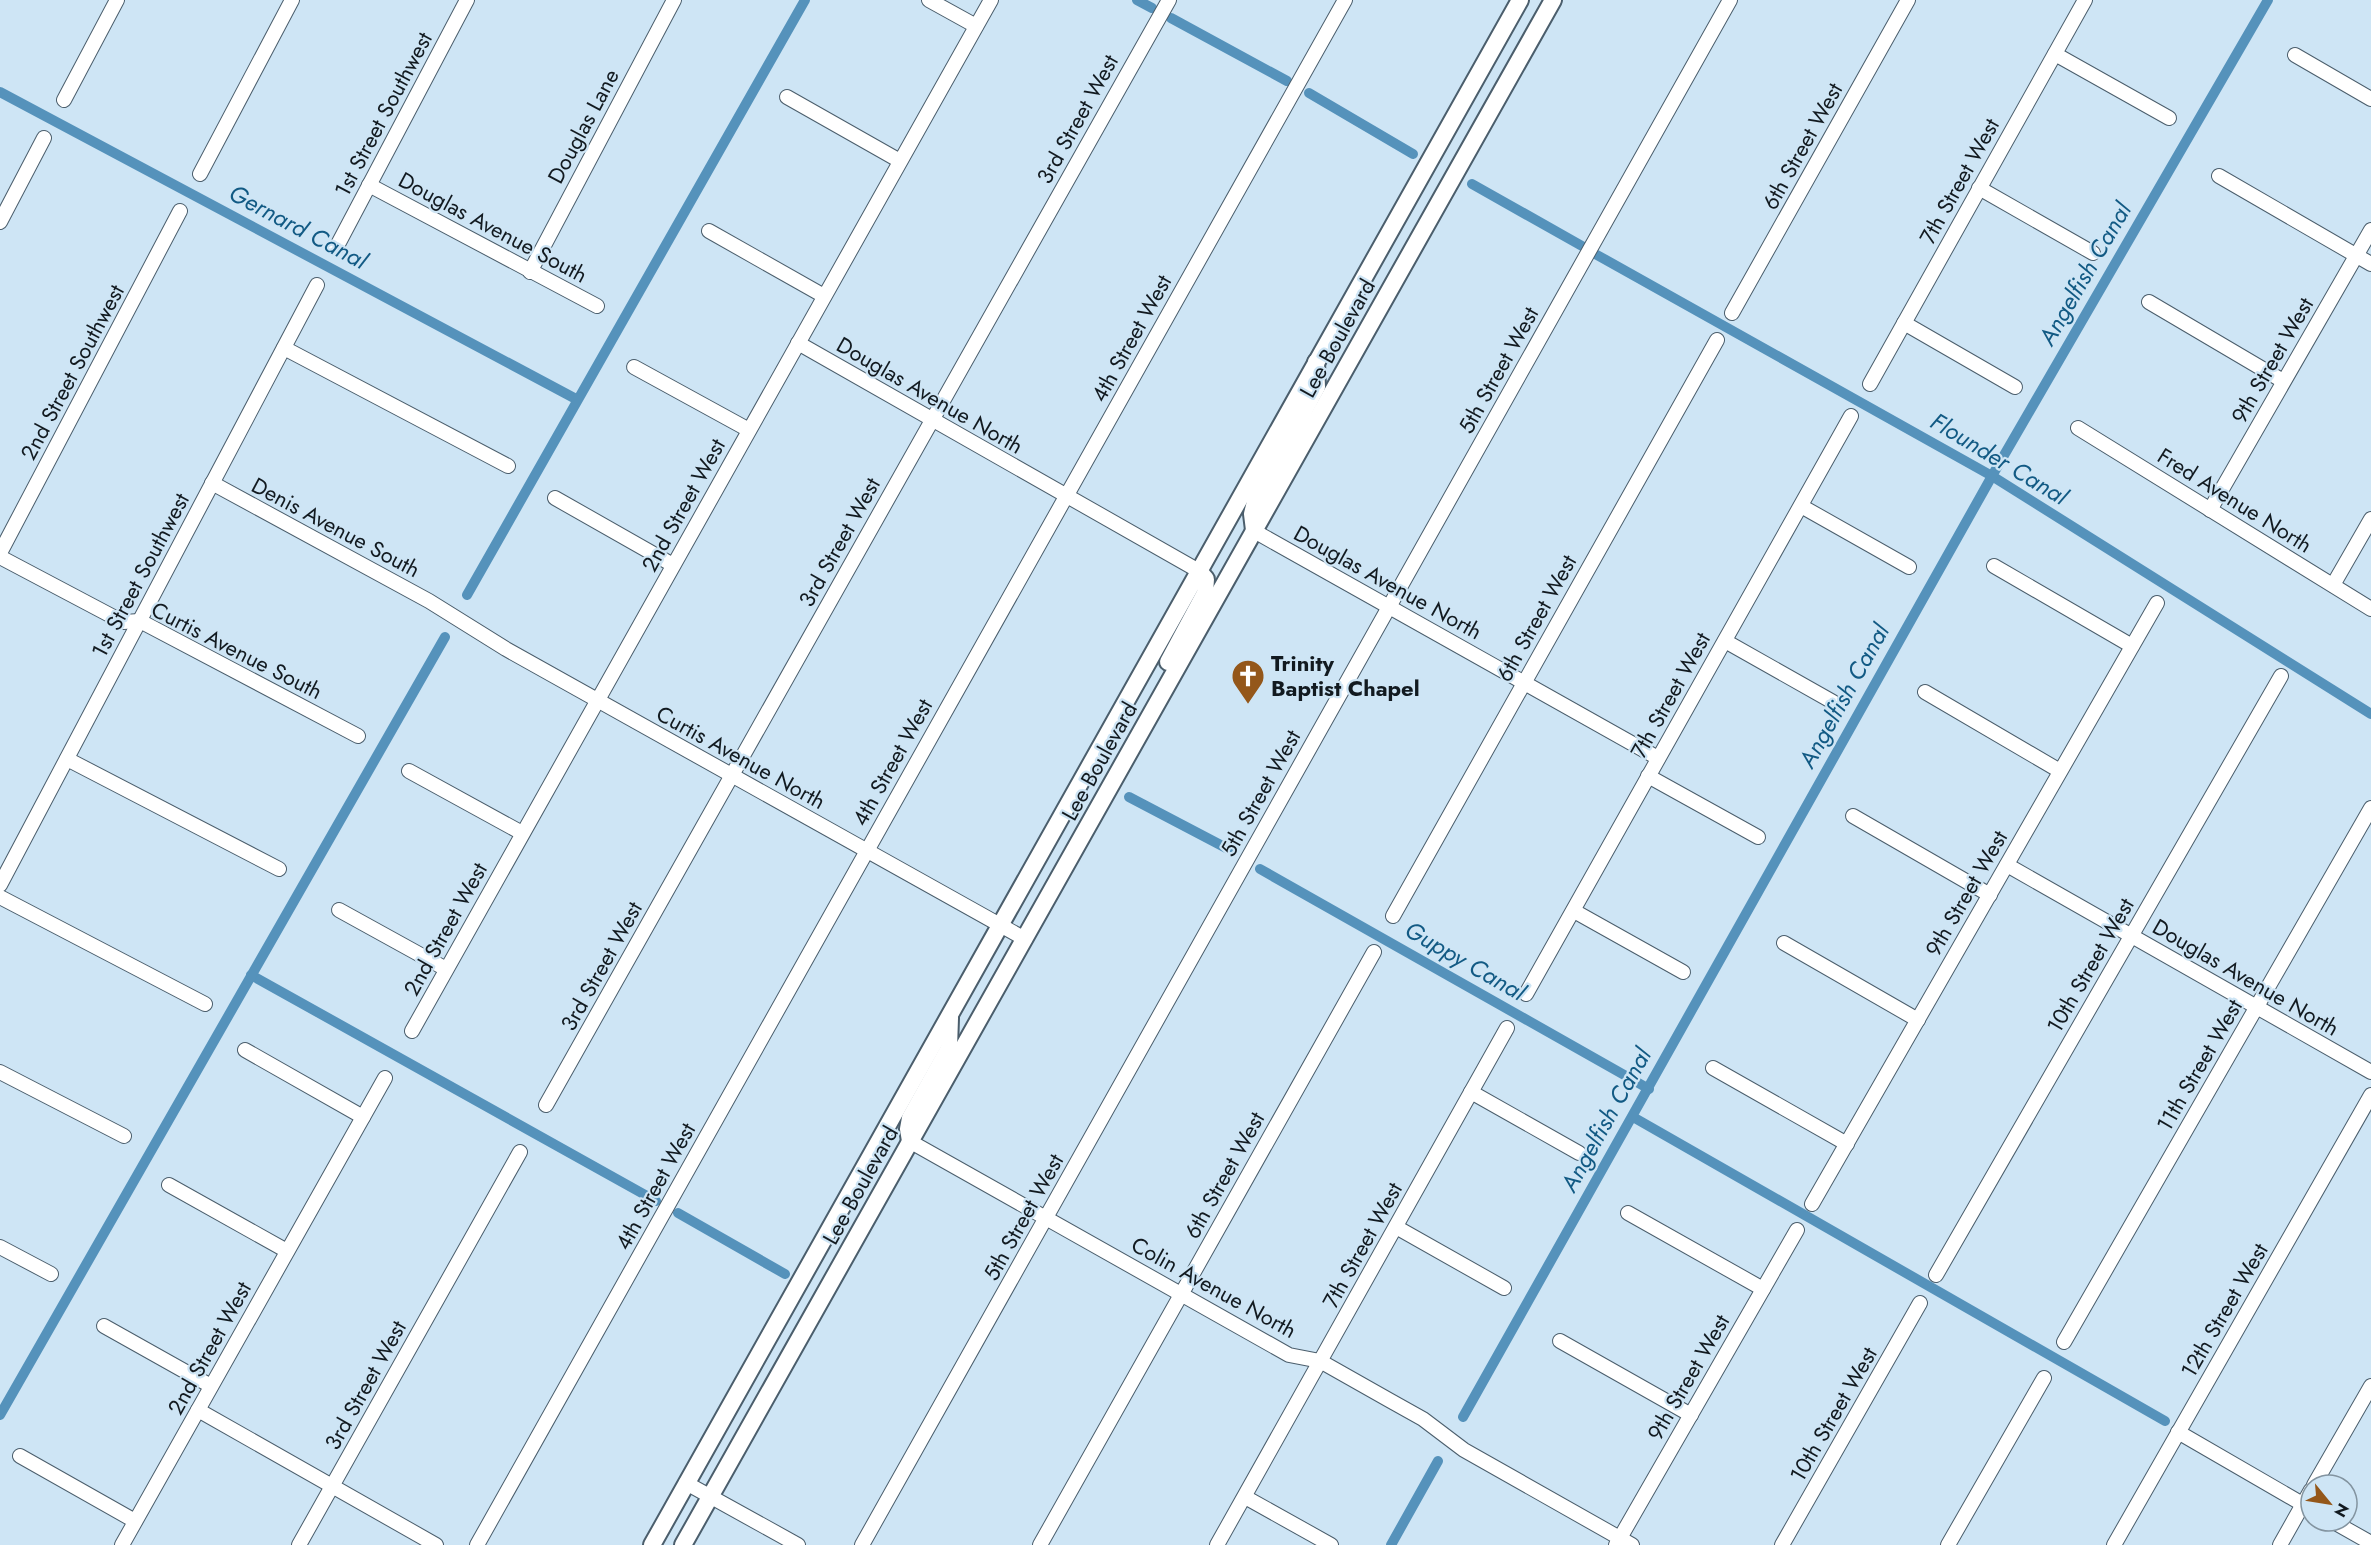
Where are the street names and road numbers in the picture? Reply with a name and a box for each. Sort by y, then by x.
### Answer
street label: 1st Street Southwest [326,25,440,202]
street label: 3rd Street West [1028,48,1126,189]
street label: Douglas Lane [539,63,627,189]
street label: 6th Street West [1754,76,1850,215]
street label: 7th Street West [1911,112,2007,250]
street label: Douglas Avenue South [393,164,593,290]
street label: 4th Street West [1083,268,1179,407]
street label: Lee Boulevard [1291,273,1383,403]
street label: 2nd Street Southwest [12,278,132,465]
street label: 9th Street West [2223,290,2321,429]
street label: 5th Street West [1450,300,1546,439]
street label: Douglas Avenue North [831,328,1029,462]
street label: 2nd Street West [633,432,733,577]
street label: Fred Avenue North [2152,440,2318,560]
street label: Denis Avenue South [246,469,426,585]
street label: 3rd Street West [790,471,888,612]
street label: 1st Street Southwest [83,486,197,663]
street label: Douglas Avenue North [1288,517,1488,647]
street label: 6th Street West [1488,548,1584,687]
street label: Curtis Avenue South [146,593,328,707]
street label: 7th Street West [1622,626,1718,764]
street label: 4th Street West [844,692,940,831]
street label: Lee Boulevard [1053,696,1145,826]
street label: Curtis Avenue North [651,697,831,817]
street label: 5th Street West [1212,723,1308,862]
street label: 9th Street West [1917,823,2015,962]
street label: 2nd Street West [395,856,495,1001]
street label: 10th Street West [2038,891,2142,1038]
street label: 3rd Street West [552,895,650,1036]
street label: Douglas Avenue North [2147,910,2345,1044]
street label: 11th Street West [2148,992,2250,1137]
street label: 6th Street West [1176,1105,1272,1244]
street label: 4th Street West [607,1116,703,1255]
street label: Lee Boulevard [814,1120,906,1250]
street label: 5th Street West [975,1147,1071,1286]
street label: 7th Street West [1314,1176,1410,1314]
street label: Colin Avenue North [1126,1228,1302,1346]
street label: 12th Street West [2173,1236,2276,1383]
street label: 2nd Street West [159,1275,259,1420]
street label: 9th Street West [1639,1307,1737,1446]
street label: 3rd Street West [316,1314,414,1455]
street label: 10th Street West [1781,1340,1885,1487]

